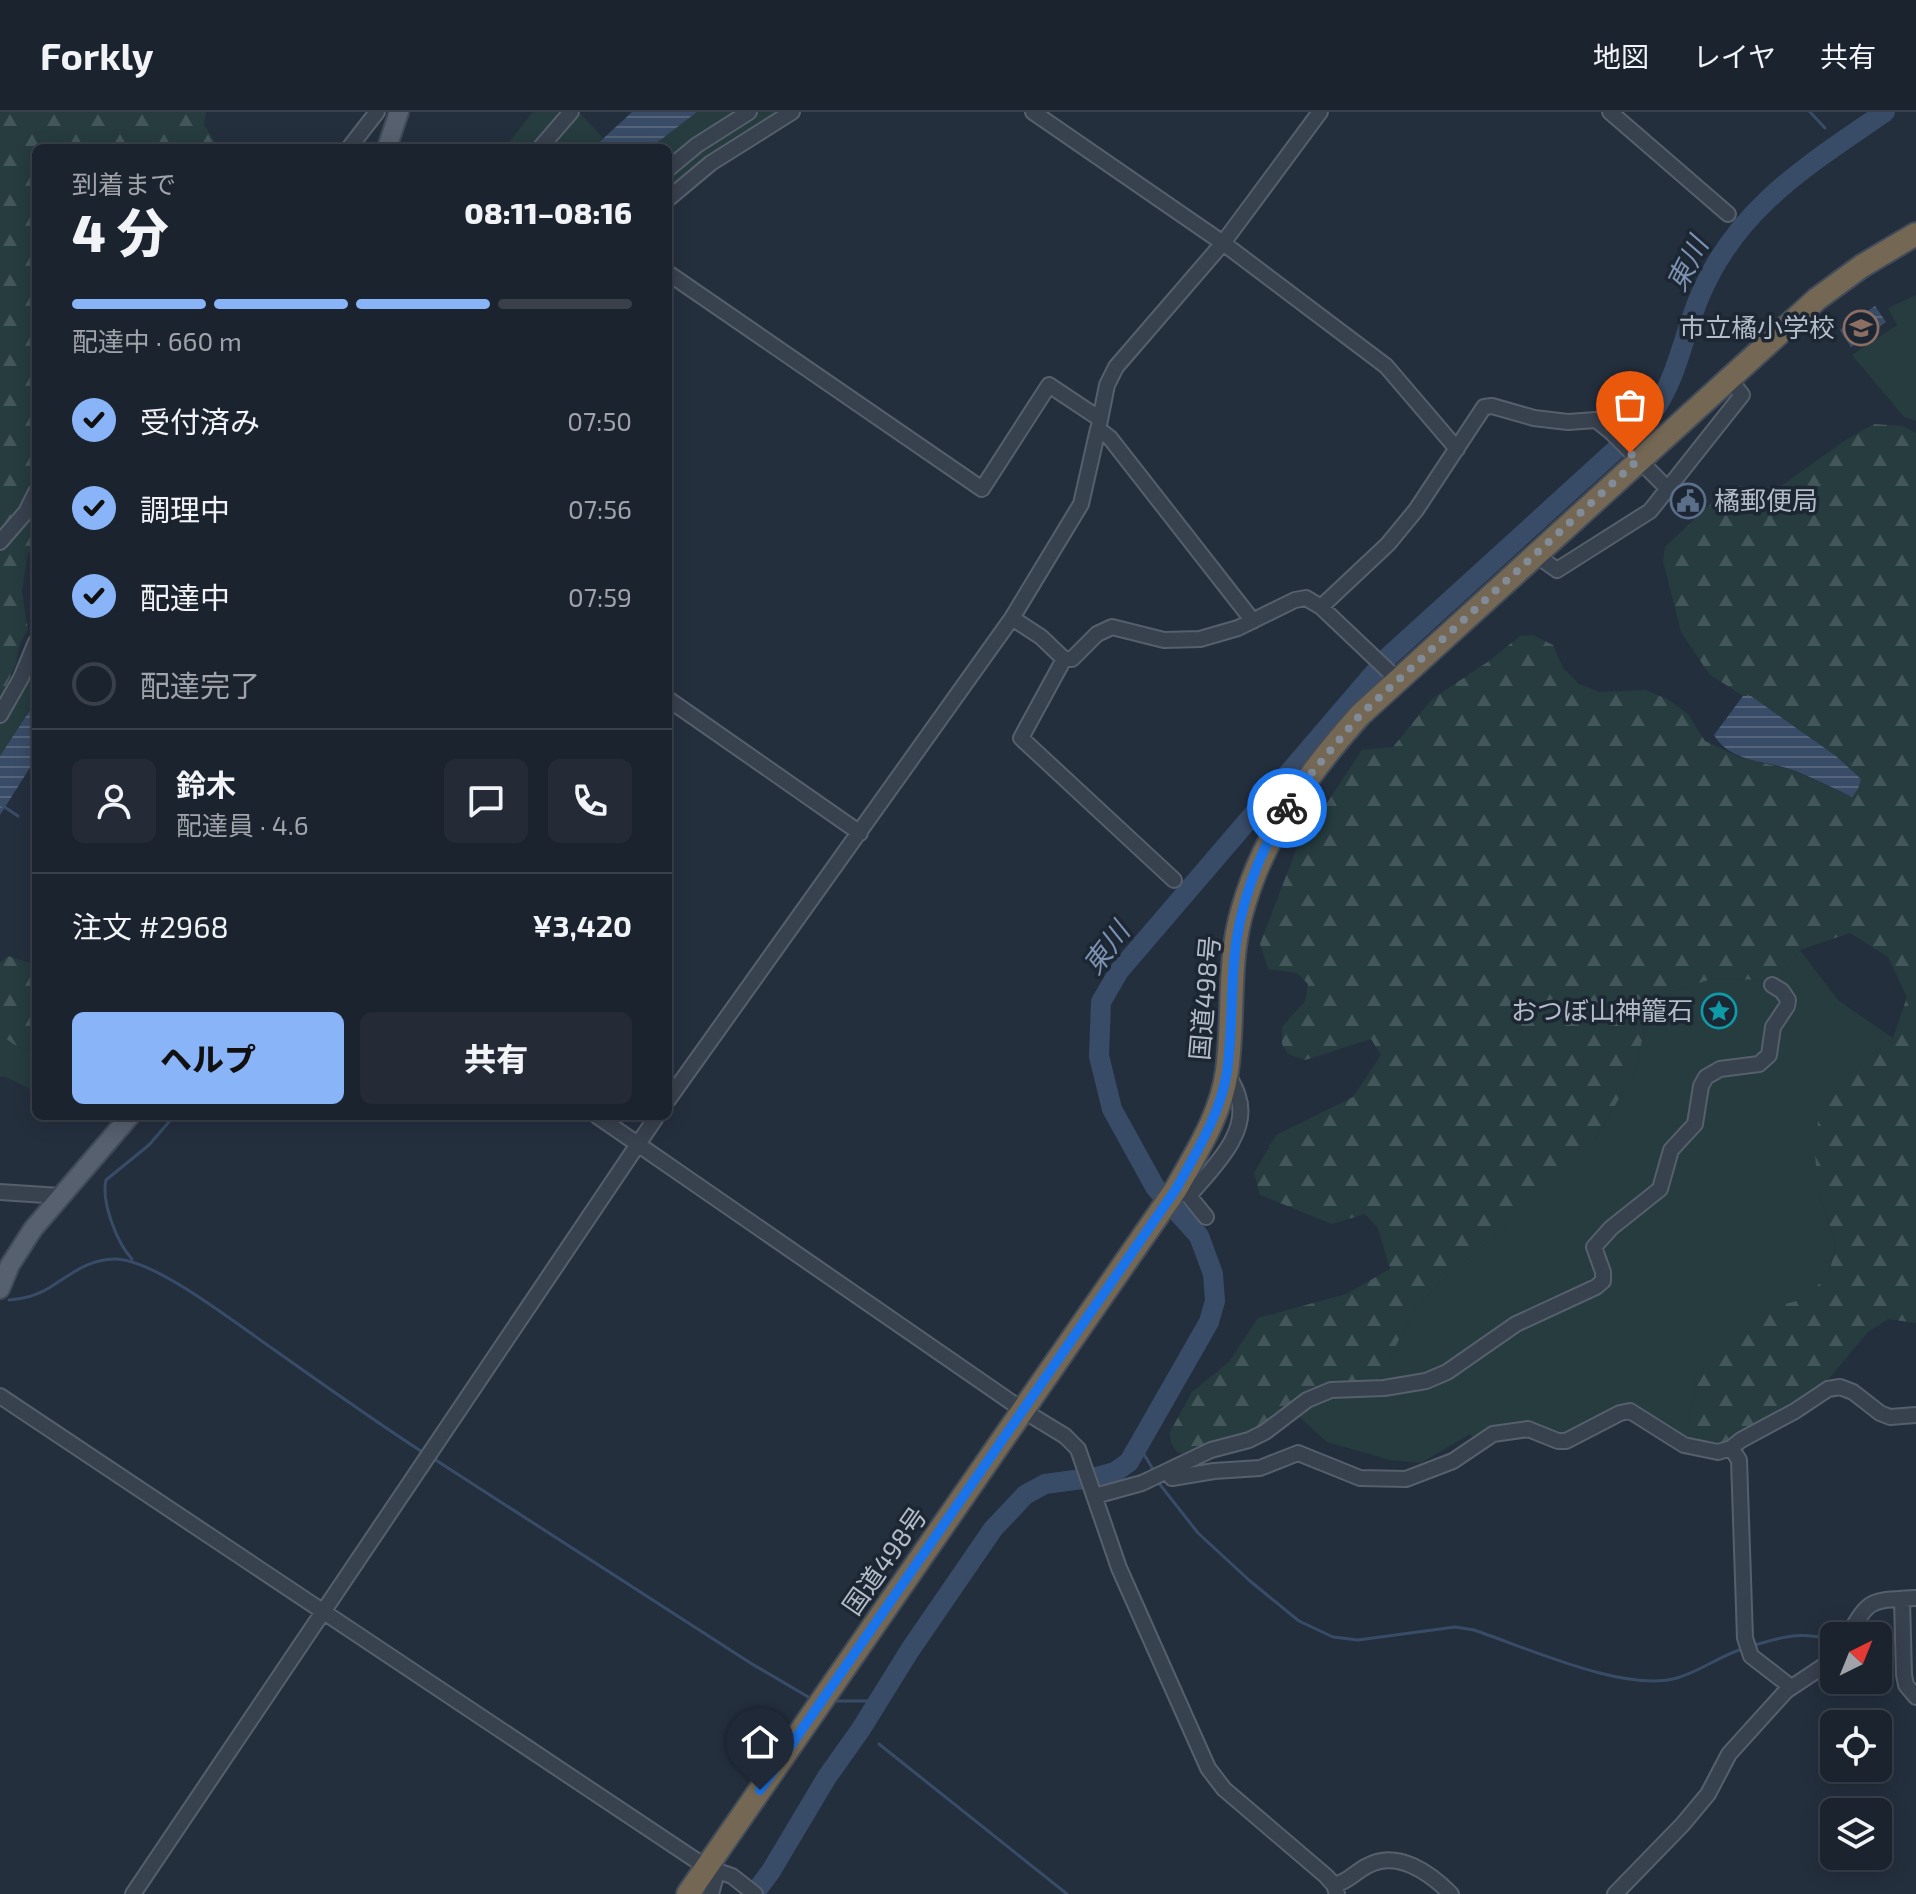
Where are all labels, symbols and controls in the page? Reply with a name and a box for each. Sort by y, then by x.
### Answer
text: Forkly [40,32,153,78]
text: 地図 [1593,39,1649,73]
text: レイヤ [1693,39,1776,73]
text: 共有 [1820,39,1876,73]
text: 到着まで [72,168,176,199]
text: 08:11–08:16 [464,194,632,230]
text: 4 分 [72,200,169,262]
water label: 東川 [1658,228,1715,296]
school or university icon: 市立橘小学校 [1842,309,1880,347]
place label: 市立橘小学校 [1679,311,1835,342]
text: 配達中 · 660 m [72,325,242,356]
pin [1596,371,1664,453]
icon: bag [1608,383,1652,427]
icon: check [72,398,116,442]
text: 受付済み [140,403,260,439]
text: 07:50 [567,405,632,436]
public building icon: 橘郵便局 [1669,482,1707,520]
place label: 橘郵便局 [1714,484,1818,515]
icon: check [72,486,116,530]
text: 調理中 [140,491,230,527]
text: 07:56 [568,493,632,524]
icon: check [72,574,116,618]
text: 配達中 [140,579,230,615]
text: 07:59 [568,581,632,612]
text: 配達完了 [140,667,260,703]
button: person [72,759,156,843]
button: chat [444,759,528,843]
button: phone [548,759,632,843]
text: 鈴木 [176,766,236,802]
courier [1247,768,1327,848]
icon: bike [1265,786,1309,830]
text: 配達員 · 4.6 [176,809,309,840]
text: ¥3,420 [532,907,632,943]
text: 注文 #2968 [72,908,229,944]
water label: 東川 [1075,912,1137,980]
street label: 国道498号 [1183,934,1224,1061]
place icon: おつぼ山神籠石 [1700,992,1738,1030]
place label: おつぼ山神籠石 [1511,994,1693,1025]
button: ヘルプ [72,1012,344,1104]
button: 共有 [360,1012,632,1104]
street label: 国道498号 [835,1500,932,1620]
north arrow [1820,1622,1892,1694]
map controls [1820,1622,1892,1870]
pin [726,1708,794,1790]
button: locate [1820,1710,1892,1782]
icon: home [738,1720,782,1764]
button: layers [1820,1798,1892,1870]

